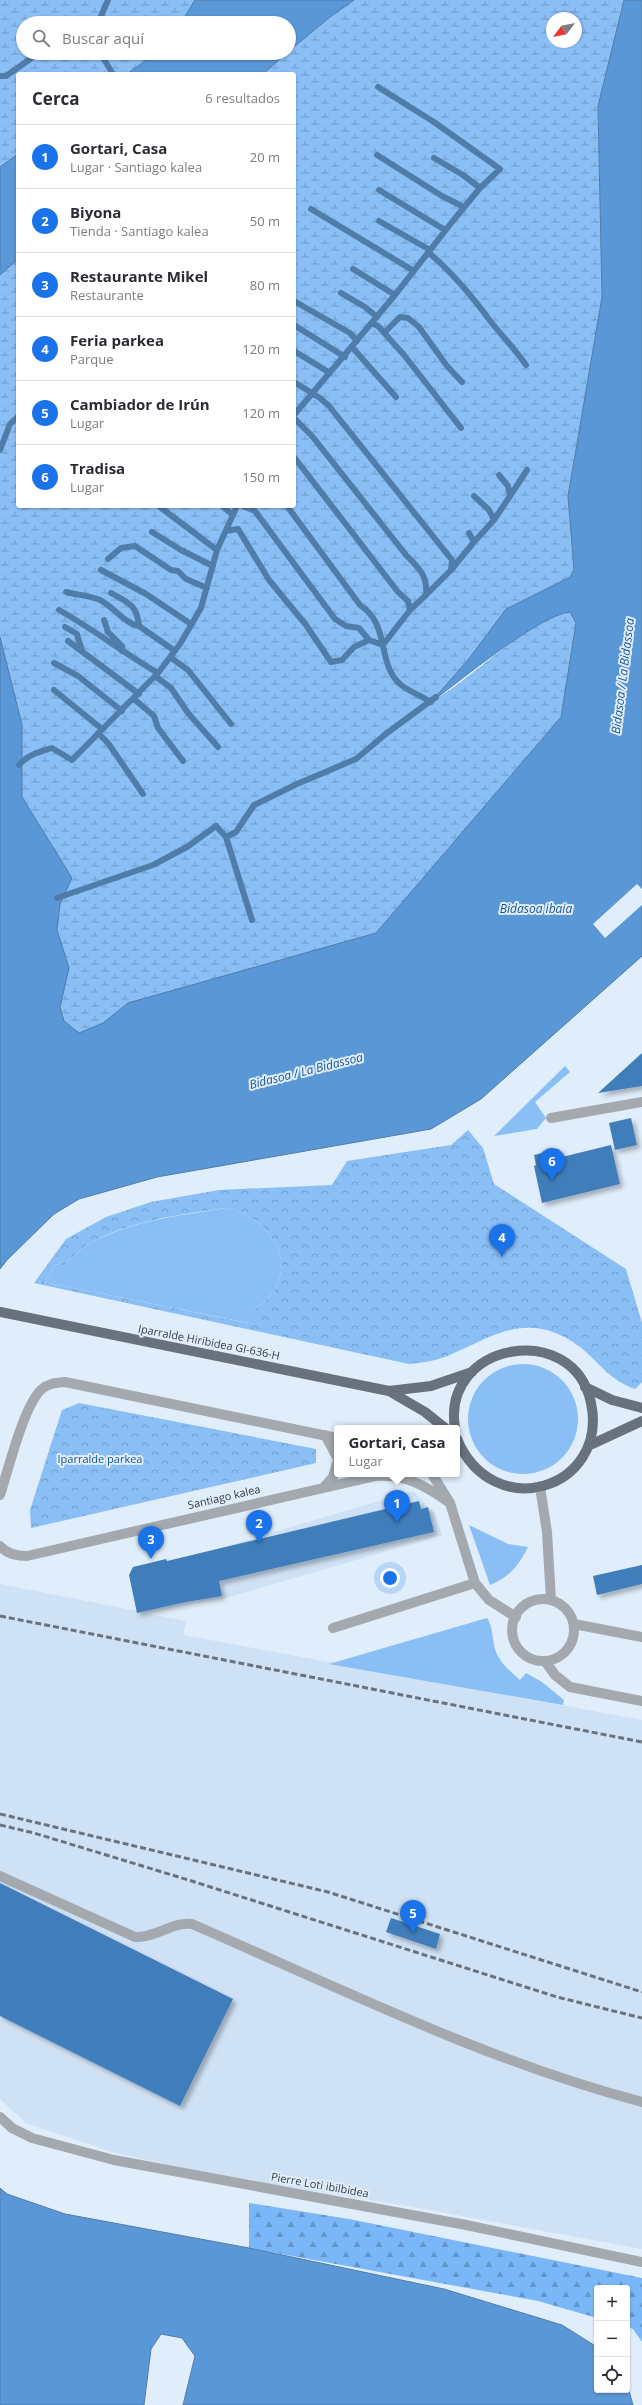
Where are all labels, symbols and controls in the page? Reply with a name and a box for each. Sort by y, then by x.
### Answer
north arrow [546,12,582,48]
search box [16,16,296,60]
icon: search [30,27,52,49]
text: Buscar aquí [62,28,144,48]
text: Cerca [32,87,80,110]
text: 6 resultados [205,89,280,107]
text: Gortari, Casa [70,138,167,158]
text: 1 [41,148,49,166]
text: 20 m [250,148,280,166]
text: Lugar · Santiago kalea [70,158,202,176]
text: Biyona [70,202,121,222]
text: 2 [41,212,49,230]
text: 50 m [250,212,280,230]
text: Tienda · Santiago kalea [70,222,209,240]
text: Restaurante Mikel [70,266,208,286]
text: 3 [41,276,49,294]
text: 80 m [250,276,280,294]
text: Restaurante [70,286,144,304]
text: Feria parkea [70,330,164,350]
text: 4 [41,340,49,358]
text: 120 m [242,340,280,358]
text: Parque [70,350,114,368]
text: Cambiador de Irún [70,394,210,414]
text: 5 [41,404,49,422]
text: 120 m [242,404,280,422]
text: Lugar [70,414,104,432]
text: Tradisa [70,458,125,478]
text: 6 [41,468,49,486]
text: 150 m [242,468,280,486]
text: Lugar [70,478,104,496]
water label: Bidasoa / La Bidassoa [607,617,638,735]
water label: Bidasoa ibaia [500,900,572,917]
water label: Bidasoa / La Bidassoa [247,1048,365,1093]
pin: 6 [539,1148,565,1181]
pin: 4 [489,1224,515,1257]
street label: Iparralde Hiribidea GI-636-H [137,1320,281,1363]
popup [334,1425,460,1477]
text: Gortari, Casa [348,1432,446,1452]
park label: Iparralde parkea [58,1451,142,1466]
text: Lugar [348,1452,383,1470]
street label: Santiago kalea [186,1481,262,1512]
pin: 1 [384,1490,410,1523]
pin: 2 [246,1510,272,1543]
pin: 3 [138,1526,164,1559]
your location [380,1568,400,1588]
pin: 5 [400,1900,426,1933]
street label: Pierre Loti ibilbidea [270,2169,370,2200]
map controls [594,2285,630,2393]
button: + [594,2285,630,2321]
button: − [594,2321,630,2357]
button: locate [594,2357,630,2393]

